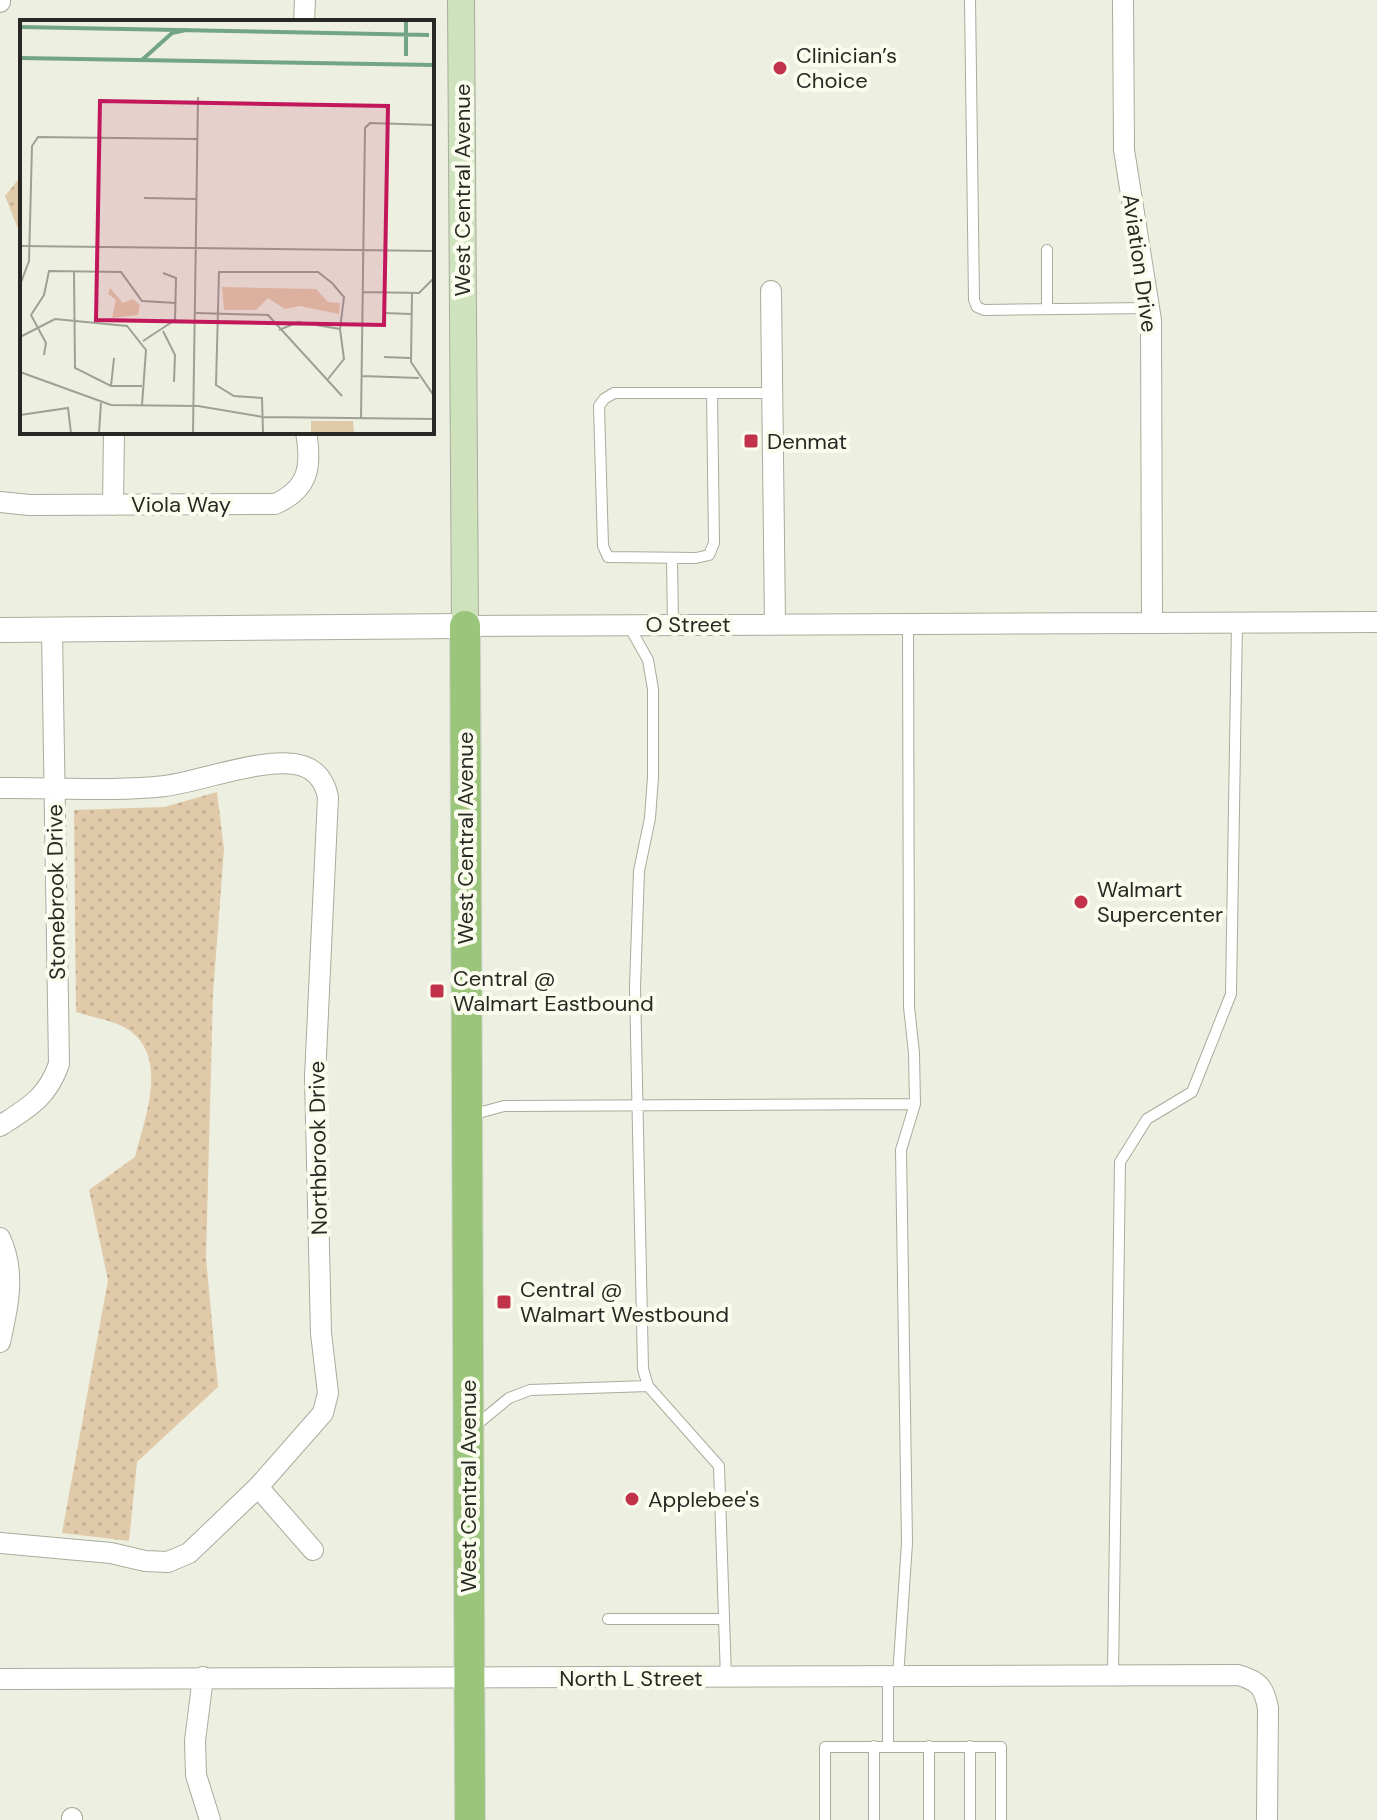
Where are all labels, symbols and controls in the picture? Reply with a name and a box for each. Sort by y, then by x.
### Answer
inset map [20,20,434,434]
place label: Clinician’s Choice [796,41,897,95]
marker: Clinician’s Choice [771,59,789,77]
street label: West Central Avenue [448,84,477,296]
street label: Aviation Drive [1116,192,1164,334]
place label: Denmat [767,427,847,456]
marker: Denmat [742,432,760,450]
street label: Viola Way [131,490,231,519]
street label: O Street [645,610,731,639]
street label: West Central Avenue [451,732,480,944]
street label: Stonebrook Drive [40,804,72,980]
place label: Walmart Supercenter [1097,875,1223,929]
marker: Walmart Supercenter [1072,893,1090,911]
place label: Central @ Walmart Eastbound [453,964,654,1018]
marker: Central @ Walmart Eastbound [428,982,446,1000]
street label: Northbrook Drive [302,1061,334,1235]
place label: Central @ Walmart Westbound [520,1275,729,1329]
marker: Central @ Walmart Westbound [495,1293,513,1311]
street label: West Central Avenue [454,1380,483,1592]
place label: Applebee's [648,1485,760,1514]
marker: Applebee's [623,1490,641,1508]
street label: North L Street [559,1664,703,1693]

